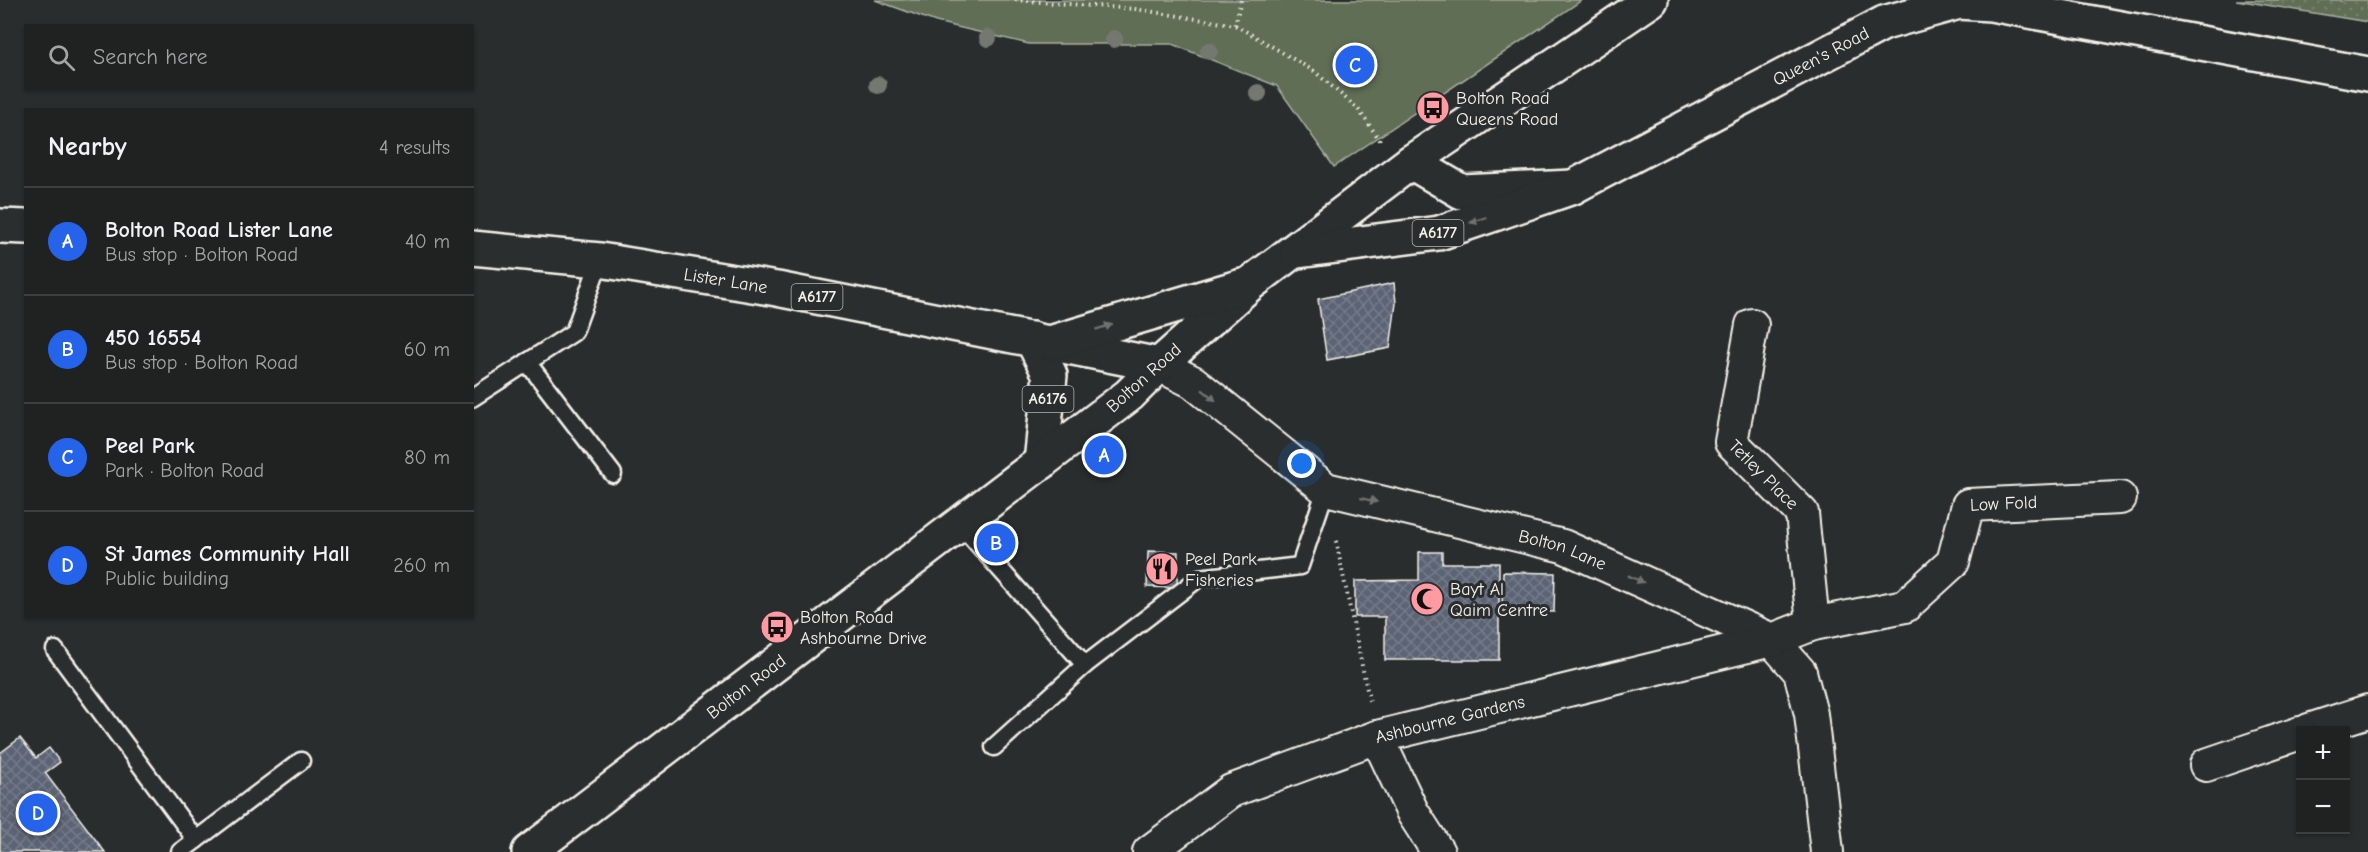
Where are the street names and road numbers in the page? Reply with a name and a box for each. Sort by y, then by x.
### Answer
street label: Queen's Road [1769,22,1873,90]
road number: A6177 [1412,220,1464,246]
street label: Lister Lane [682,263,769,298]
road number: A6177 [792,284,842,310]
street label: Bolton Road [1102,339,1186,417]
road number: A6176 [1022,386,1074,412]
street label: Tetley Place [1724,435,1803,514]
street label: Low Fold [1969,491,2038,515]
street label: Bolton Lane [1516,525,1610,575]
street label: Bolton Road [703,650,790,723]
street label: Ashbourne Gardens [1373,691,1527,748]

